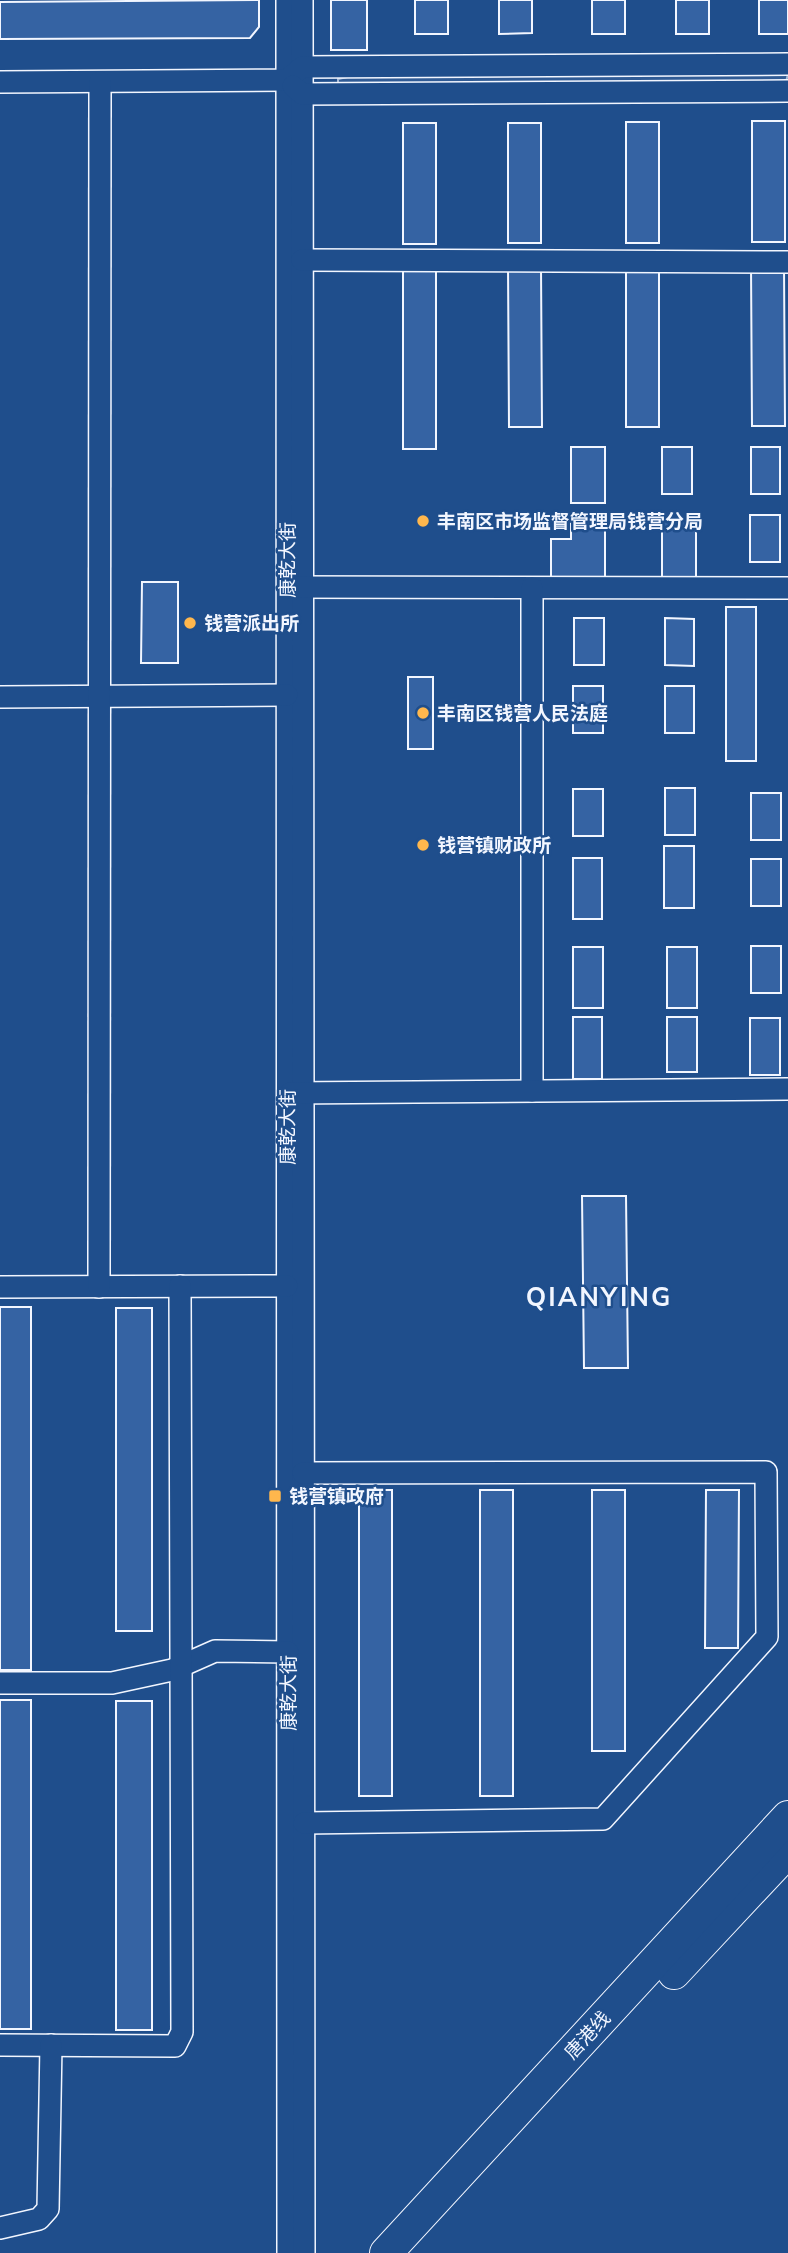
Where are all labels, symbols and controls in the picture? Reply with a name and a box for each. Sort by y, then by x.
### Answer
place label: 丰南区市场监督管理局钱营分局 [437,509,703,533]
marker: 丰南区市场监督管理局钱营分局 [415,513,431,529]
street label: 康乾大街 [275,522,299,598]
place label: 钱营派出所 [204,611,299,635]
marker: 钱营派出所 [182,615,198,631]
place label: 丰南区钱营人民法庭 [437,701,608,725]
marker: 丰南区钱营人民法庭 [415,705,431,721]
place label: 钱营镇财政所 [437,833,551,857]
marker: 钱营镇财政所 [415,837,431,853]
street label: 康乾大街 [275,1089,299,1165]
district label: QIANYING [526,1280,672,1313]
place label: 钱营镇政府 [289,1484,384,1508]
marker: 钱营镇政府 [267,1488,283,1504]
street label: 康乾大街 [276,1655,300,1731]
street label: 唐港线 [559,2006,615,2064]

